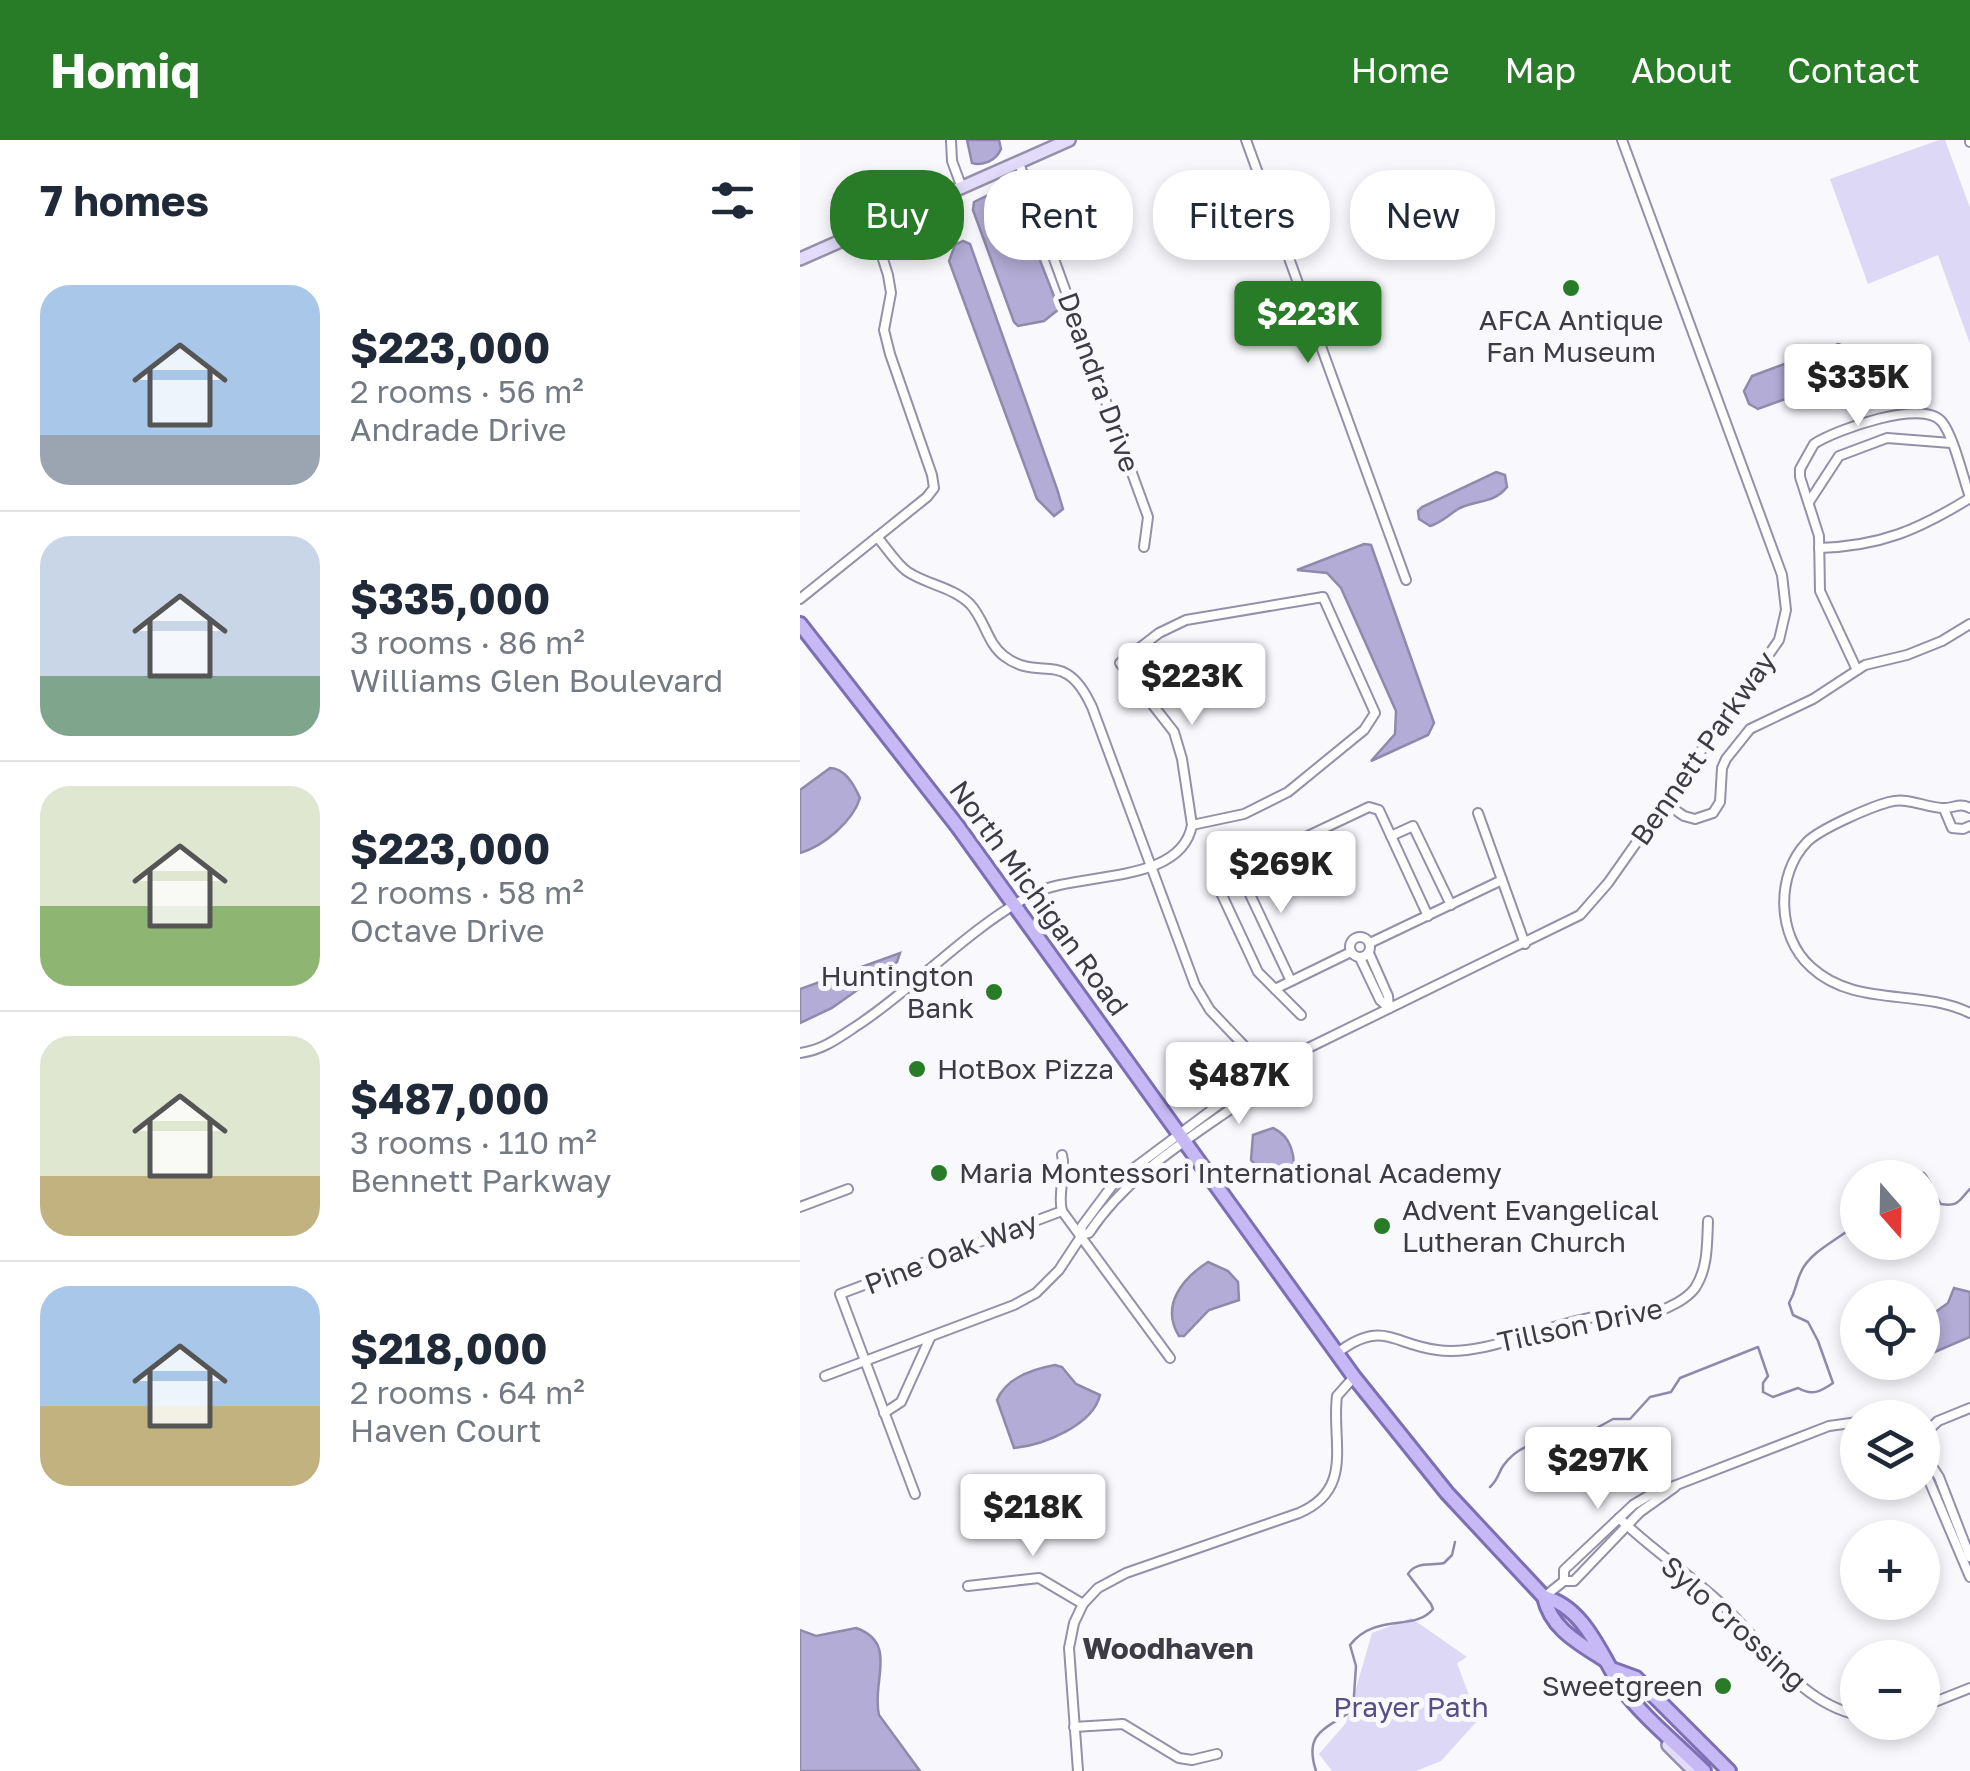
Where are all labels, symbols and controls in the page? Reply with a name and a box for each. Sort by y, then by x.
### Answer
text: Homiq [50,41,200,99]
text: Home [1351,49,1450,91]
text: Map [1505,49,1576,91]
text: About [1631,49,1732,91]
text: Contact [1787,49,1920,91]
chip: Buy [830,170,964,260]
chip: Rent [984,170,1133,260]
chip: Filters [1153,170,1330,260]
chip: New [1350,170,1495,260]
icon: filters [705,173,760,228]
text: 7 homes [40,175,209,225]
marker: AFCA Antique Fan Museum [1560,277,1582,299]
pin: $223K [1238,281,1378,366]
street label: Deandra Drive [1052,287,1147,476]
text: $223K [1256,294,1360,332]
place label: AFCA Antique Fan Museum [1479,303,1663,368]
text: $223,000 [350,322,550,372]
icon: home [120,325,240,445]
pin: $335K [1788,344,1928,429]
text: $335K [1806,357,1910,395]
text: 2 rooms · 56 m² [350,372,584,410]
text: Andrade Drive [350,410,567,448]
text: $335,000 [350,573,550,623]
icon: home [120,576,240,696]
text: 3 rooms · 86 m² [350,623,585,661]
pin: $223K [1122,643,1262,728]
street label: Bennett Parkway [1623,644,1782,851]
text: $223K [1140,656,1244,694]
text: Williams Glen Boulevard [350,661,723,699]
street label: North Michigan Road [943,774,1136,1022]
text: $223,000 [350,823,550,873]
icon: home [120,826,240,946]
pin: $269K [1211,831,1351,916]
text: $269K [1229,844,1333,882]
text: 2 rooms · 58 m² [350,873,584,911]
text: Octave Drive [350,911,545,949]
place label: Huntington Bank [820,959,974,1024]
marker: Huntington Bank [983,981,1005,1003]
pin: $487K [1169,1042,1309,1127]
place label: HotBox Pizza [937,1052,1114,1085]
text: $487K [1188,1055,1290,1093]
marker: HotBox Pizza [906,1058,928,1080]
text: $487,000 [350,1073,550,1123]
icon: home [120,1076,240,1196]
text: 3 rooms · 110 m² [350,1123,597,1161]
place label: Maria Montessori International Academy [959,1156,1502,1189]
north arrow [1840,1160,1940,1260]
map controls [1840,1160,1940,1740]
text: Bennett Parkway [350,1161,611,1199]
marker: Maria Montessori International Academy [928,1162,950,1184]
place label: Advent Evangelical Lutheran Church [1402,1193,1659,1258]
street label: Pine Oak Way [860,1204,1042,1301]
marker: Advent Evangelical Lutheran Church [1371,1215,1393,1237]
button: locate [1840,1280,1940,1380]
street label: Tillson Drive [1494,1291,1666,1358]
text: $218,000 [350,1323,548,1373]
icon: home [120,1326,240,1446]
text: 2 rooms · 64 m² [350,1373,585,1411]
button: layers [1840,1400,1940,1500]
text: Haven Court [350,1411,542,1449]
pin: $297K [1528,1427,1668,1512]
text: $297K [1547,1440,1649,1478]
pin: $218K [963,1474,1103,1559]
text: $218K [982,1487,1084,1525]
button: + [1840,1520,1940,1620]
street label: Sylo Crossing [1655,1549,1814,1696]
district label: Woodhaven [1082,1630,1254,1666]
button: − [1840,1640,1940,1740]
place label: Sweetgreen [1542,1669,1703,1702]
marker: Sweetgreen [1712,1675,1734,1697]
park label: Prayer Path [1333,1690,1489,1723]

